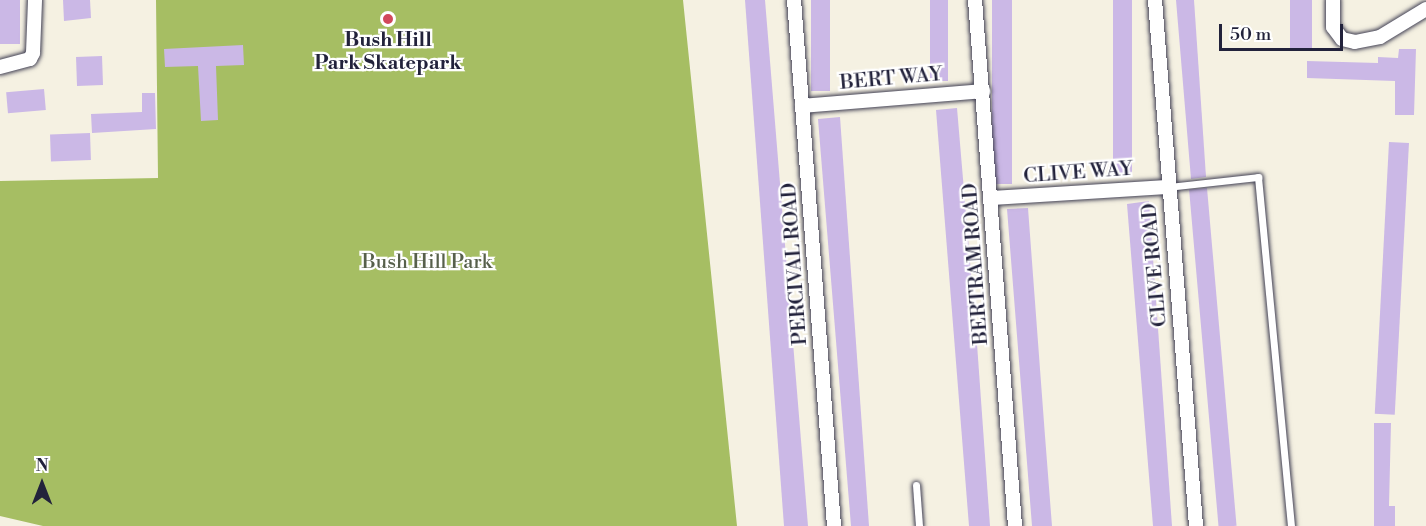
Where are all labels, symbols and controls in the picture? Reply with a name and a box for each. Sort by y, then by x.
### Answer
marker: Bush Hill Park Skatepark [381,12,395,26]
scale bar [1222,12,1346,50]
text: 50 m [1230,23,1271,46]
place label: Bush Hill Park Skatepark [314,28,462,75]
street label: BERT WAY [839,63,943,95]
street label: CLIVE WAY [1023,157,1133,189]
street label: PERCIVAL ROAD [777,182,813,346]
street label: BERTRAM ROAD [958,182,994,346]
street label: CLIVE ROAD [1138,202,1172,328]
park label: Bush Hill Park [362,250,492,274]
north arrow [12,454,72,514]
text: N [36,456,48,476]

